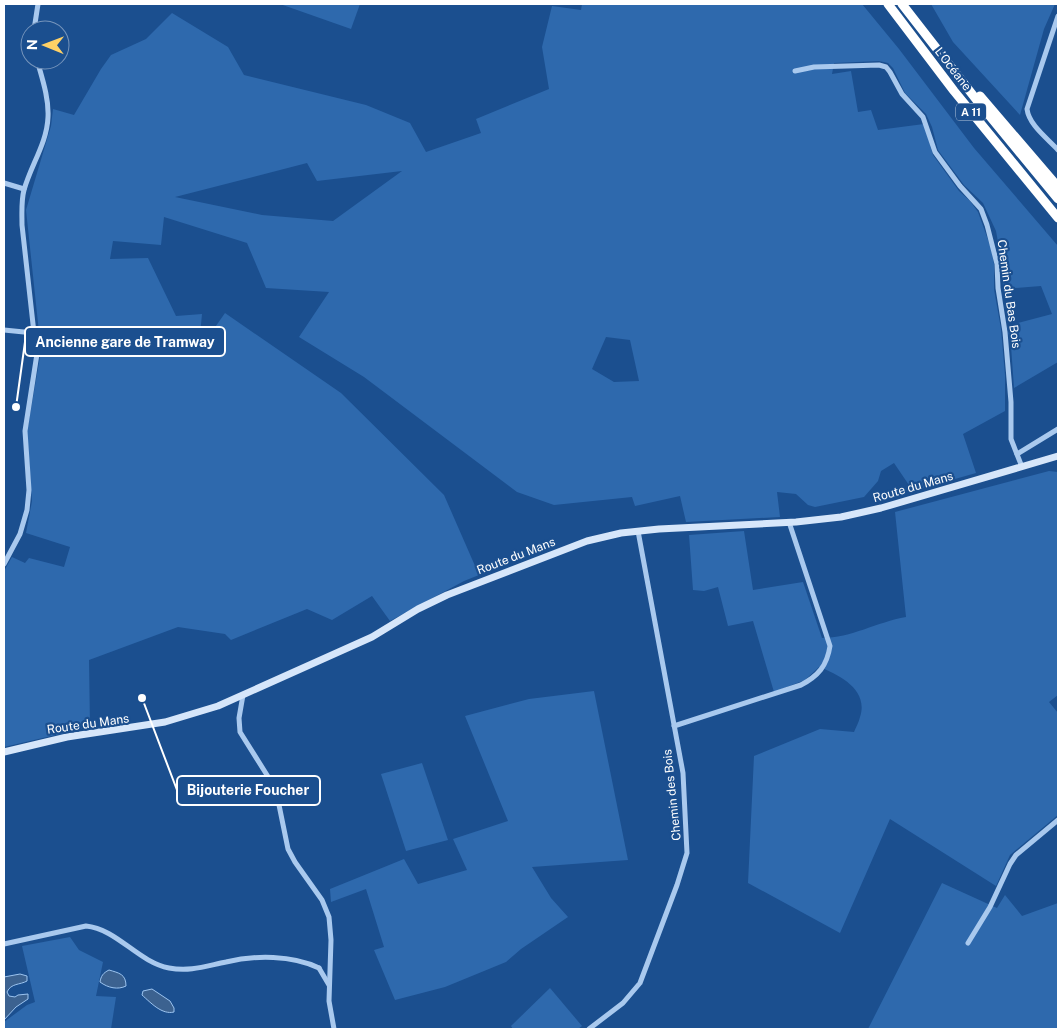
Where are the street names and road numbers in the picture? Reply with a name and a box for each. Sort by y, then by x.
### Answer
street label: L’Océane [932,45,974,94]
road number: A 11 [956,104,986,120]
street label: Chemin du Bas Bois [994,239,1024,349]
street label: Route du Mans [871,469,955,505]
street label: Route du Mans [475,535,557,577]
street label: Route du Mans [46,711,130,737]
street label: Chemin des Bois [660,749,684,841]

